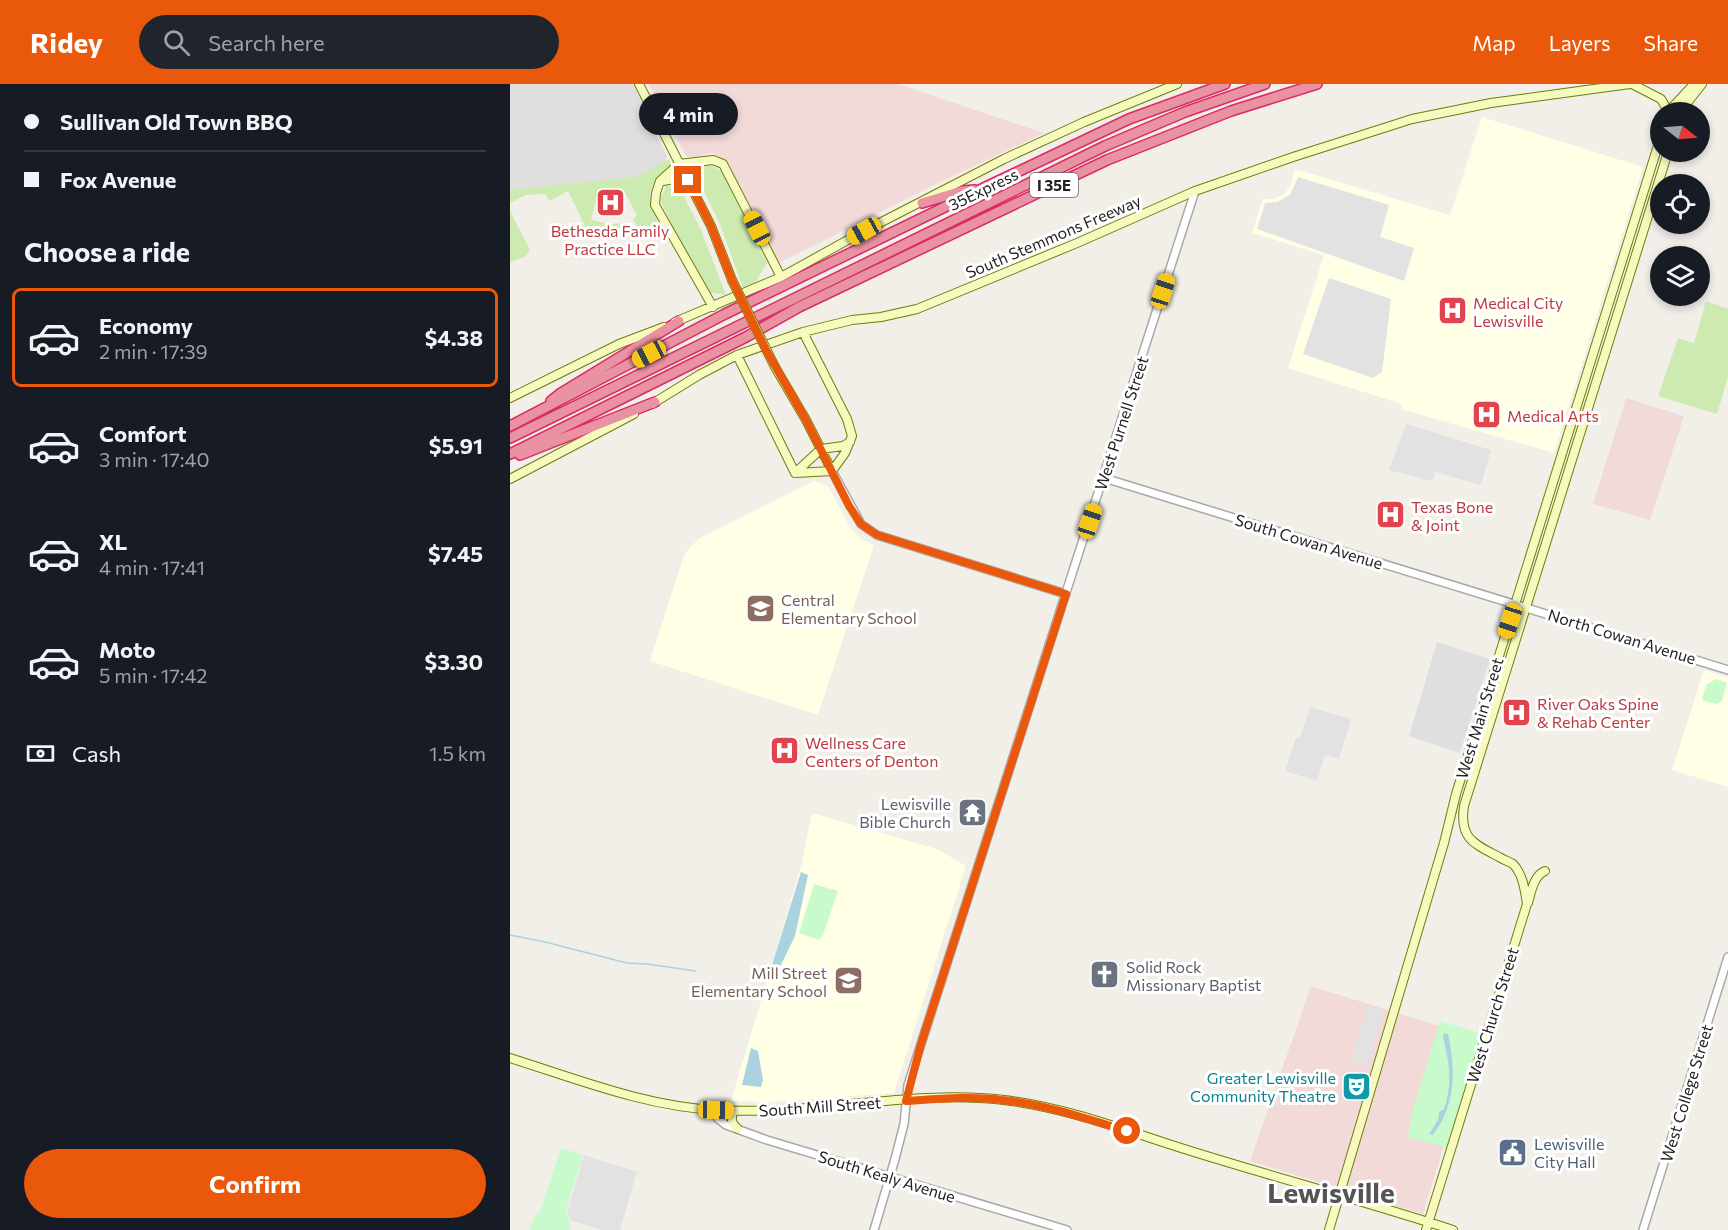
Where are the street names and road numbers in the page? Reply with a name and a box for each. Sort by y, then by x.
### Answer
street label: 35Express [945,164,1021,214]
road number: I 35E [1030,173,1078,197]
street label: South Stemmons Freeway [962,190,1144,282]
street label: West Purnell Street [1090,353,1152,492]
street label: South Cowan Avenue [1233,509,1385,573]
street label: North Cowan Avenue [1546,604,1698,668]
street label: West Main Street [1452,655,1507,781]
street label: West Church Street [1462,944,1522,1085]
street label: West College Street [1656,1022,1716,1164]
street label: South Mill Street [758,1092,882,1120]
street label: South Kealy Avenue [816,1146,958,1206]

